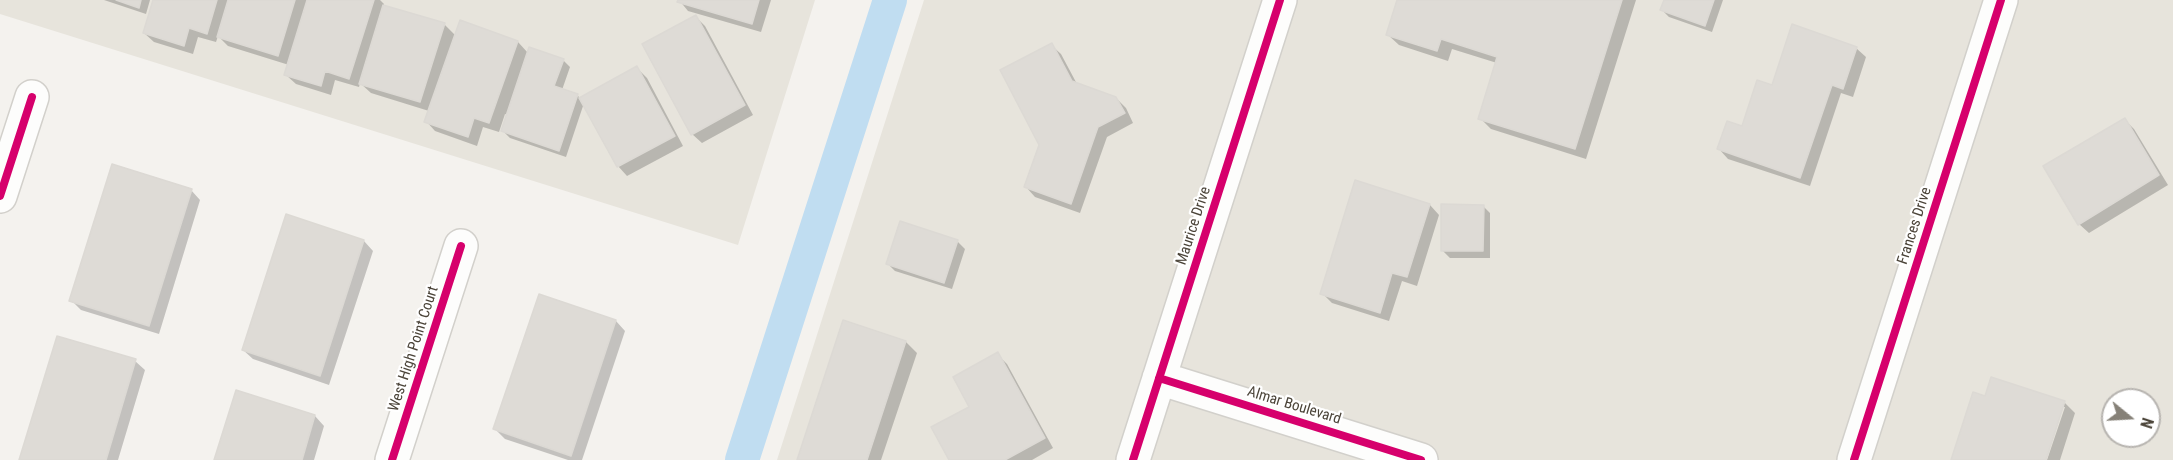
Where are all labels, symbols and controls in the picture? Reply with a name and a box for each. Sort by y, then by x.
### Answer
street label: Maurice Drive [1173,185,1215,267]
street label: Frances Drive [1894,185,1936,267]
street label: West High Point Court [385,284,443,414]
street label: Almar Boulevard [1245,383,1343,429]
north arrow [2101,388,2161,448]
text: N [2136,415,2157,431]

